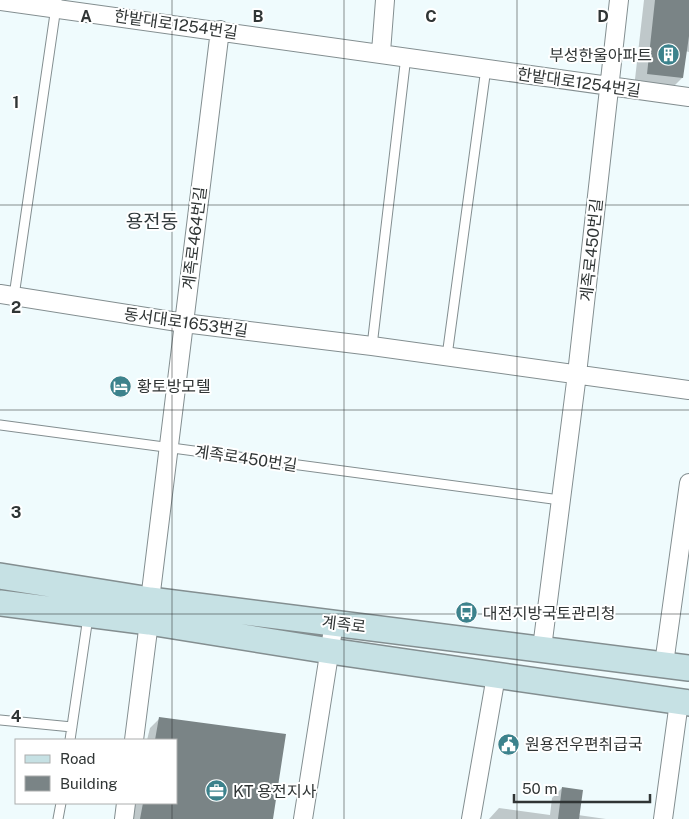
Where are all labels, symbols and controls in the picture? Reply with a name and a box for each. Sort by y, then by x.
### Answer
street label: 한밭대로1254번길 [113,6,239,43]
text: A [80,7,92,26]
text: B [253,7,264,26]
text: C [425,7,437,26]
text: D [597,7,609,26]
building icon: 부성한울아파트 [656,43,680,67]
place label: 부성한울아파트 [549,46,652,65]
street label: 한밭대로1254번길 [516,64,642,101]
text: 1 [13,93,19,112]
street label: 계족로464번길 [179,185,210,291]
street label: 계족로450번길 [577,198,606,303]
district label: 용전동 [126,210,178,232]
text: 2 [11,298,21,317]
street label: 동서대로1653번길 [123,304,249,341]
hotel icon: 황토방모텔 [109,374,133,398]
place label: 황토방모텔 [137,377,211,396]
street label: 계족로450번길 [193,442,299,475]
text: 3 [11,503,21,522]
bus stop icon: 대전지방국토관리청 [455,601,479,625]
place label: 대전지방국토관리청 [483,604,615,623]
street label: 계족로 [321,612,367,637]
text: 4 [11,707,22,726]
public building icon: 원용전우편취급국 [497,732,521,756]
place label: 원용전우편취급국 [525,735,643,754]
legend [15,739,178,804]
text: Road [60,750,96,767]
scale bar [514,772,650,804]
text: Building [60,775,118,792]
office icon: KT 용전지사 [205,779,229,803]
text: 50 m [522,780,557,797]
place label: KT 용전지사 [233,782,317,801]

